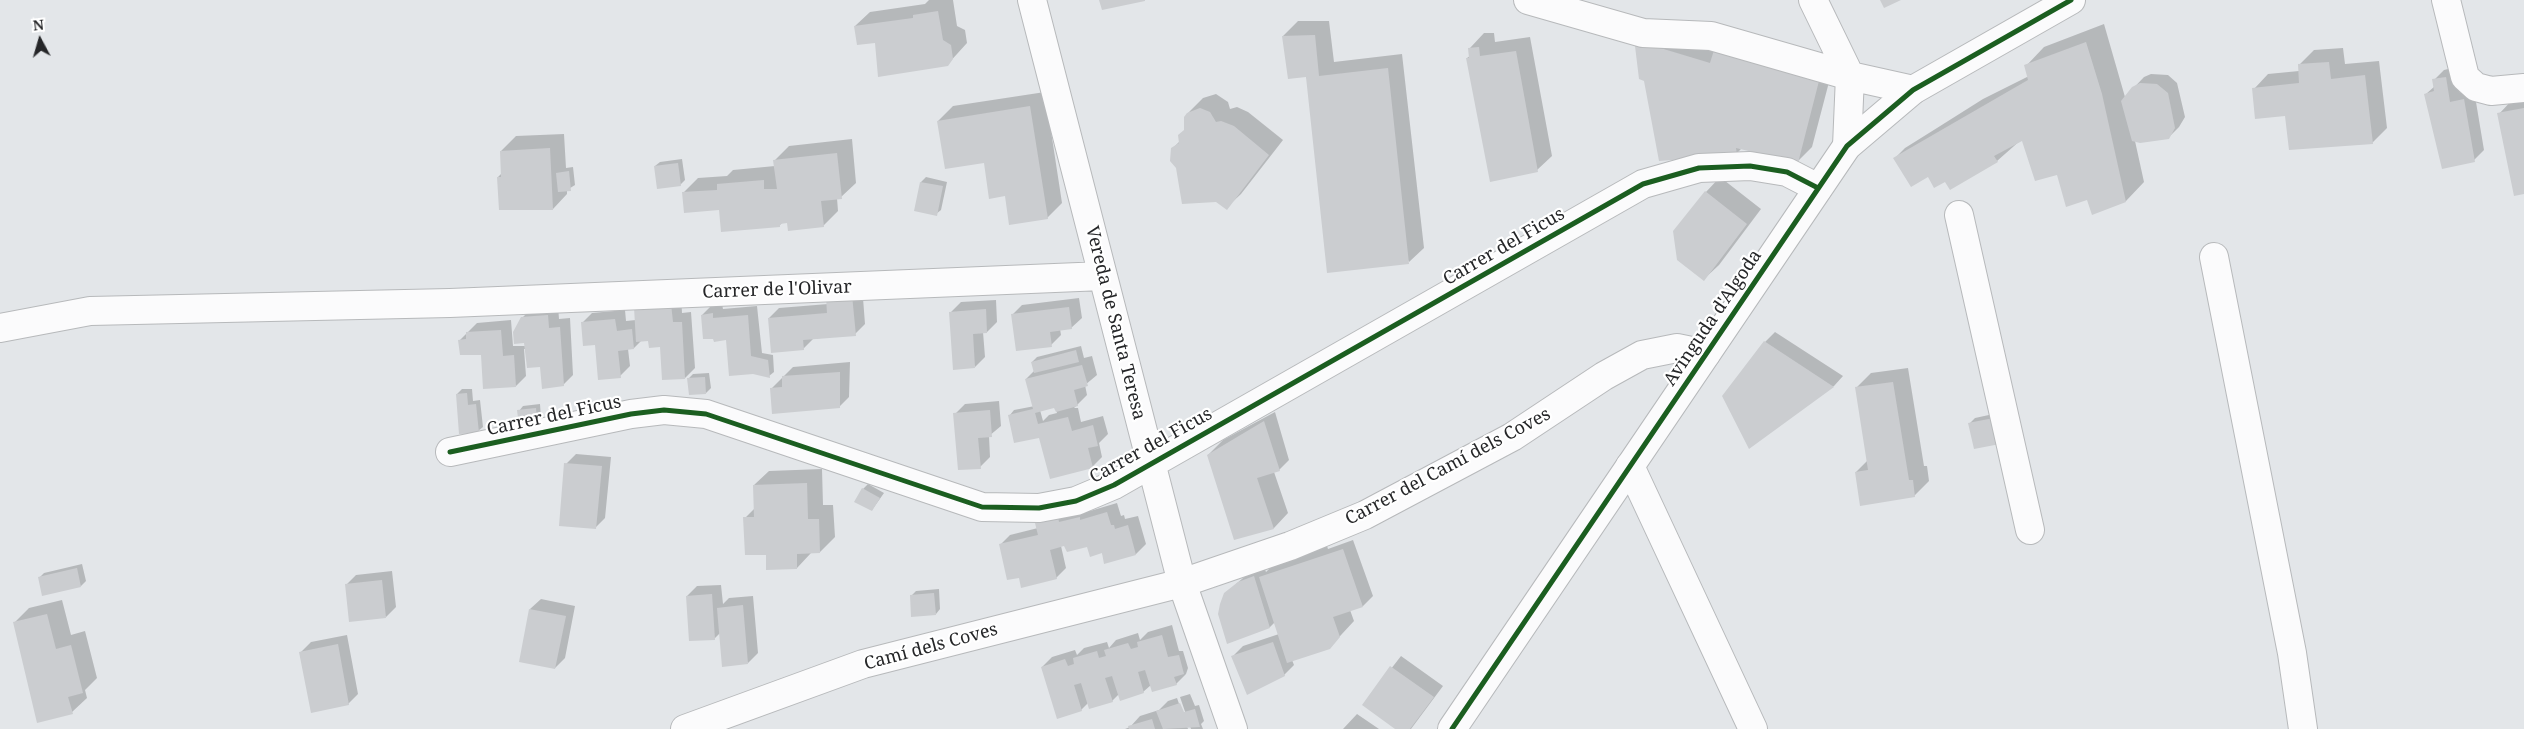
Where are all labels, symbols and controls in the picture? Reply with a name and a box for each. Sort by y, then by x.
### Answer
north arrow [15,15,65,65]
text: N [32,15,45,35]
street label: Carrer del Ficus [1439,203,1569,291]
street label: Vereda de Santa Teresa [1080,224,1150,422]
street label: Avinguda d'Algoda [1659,246,1767,390]
street label: Carrer de l'Olivar [702,277,852,303]
street label: Carrer del Ficus [485,391,623,441]
street label: Carrer del Ficus [1086,403,1216,489]
street label: Carrer del Camí dels Coves [1342,404,1554,530]
street label: Camí dels Coves [862,619,1000,675]

